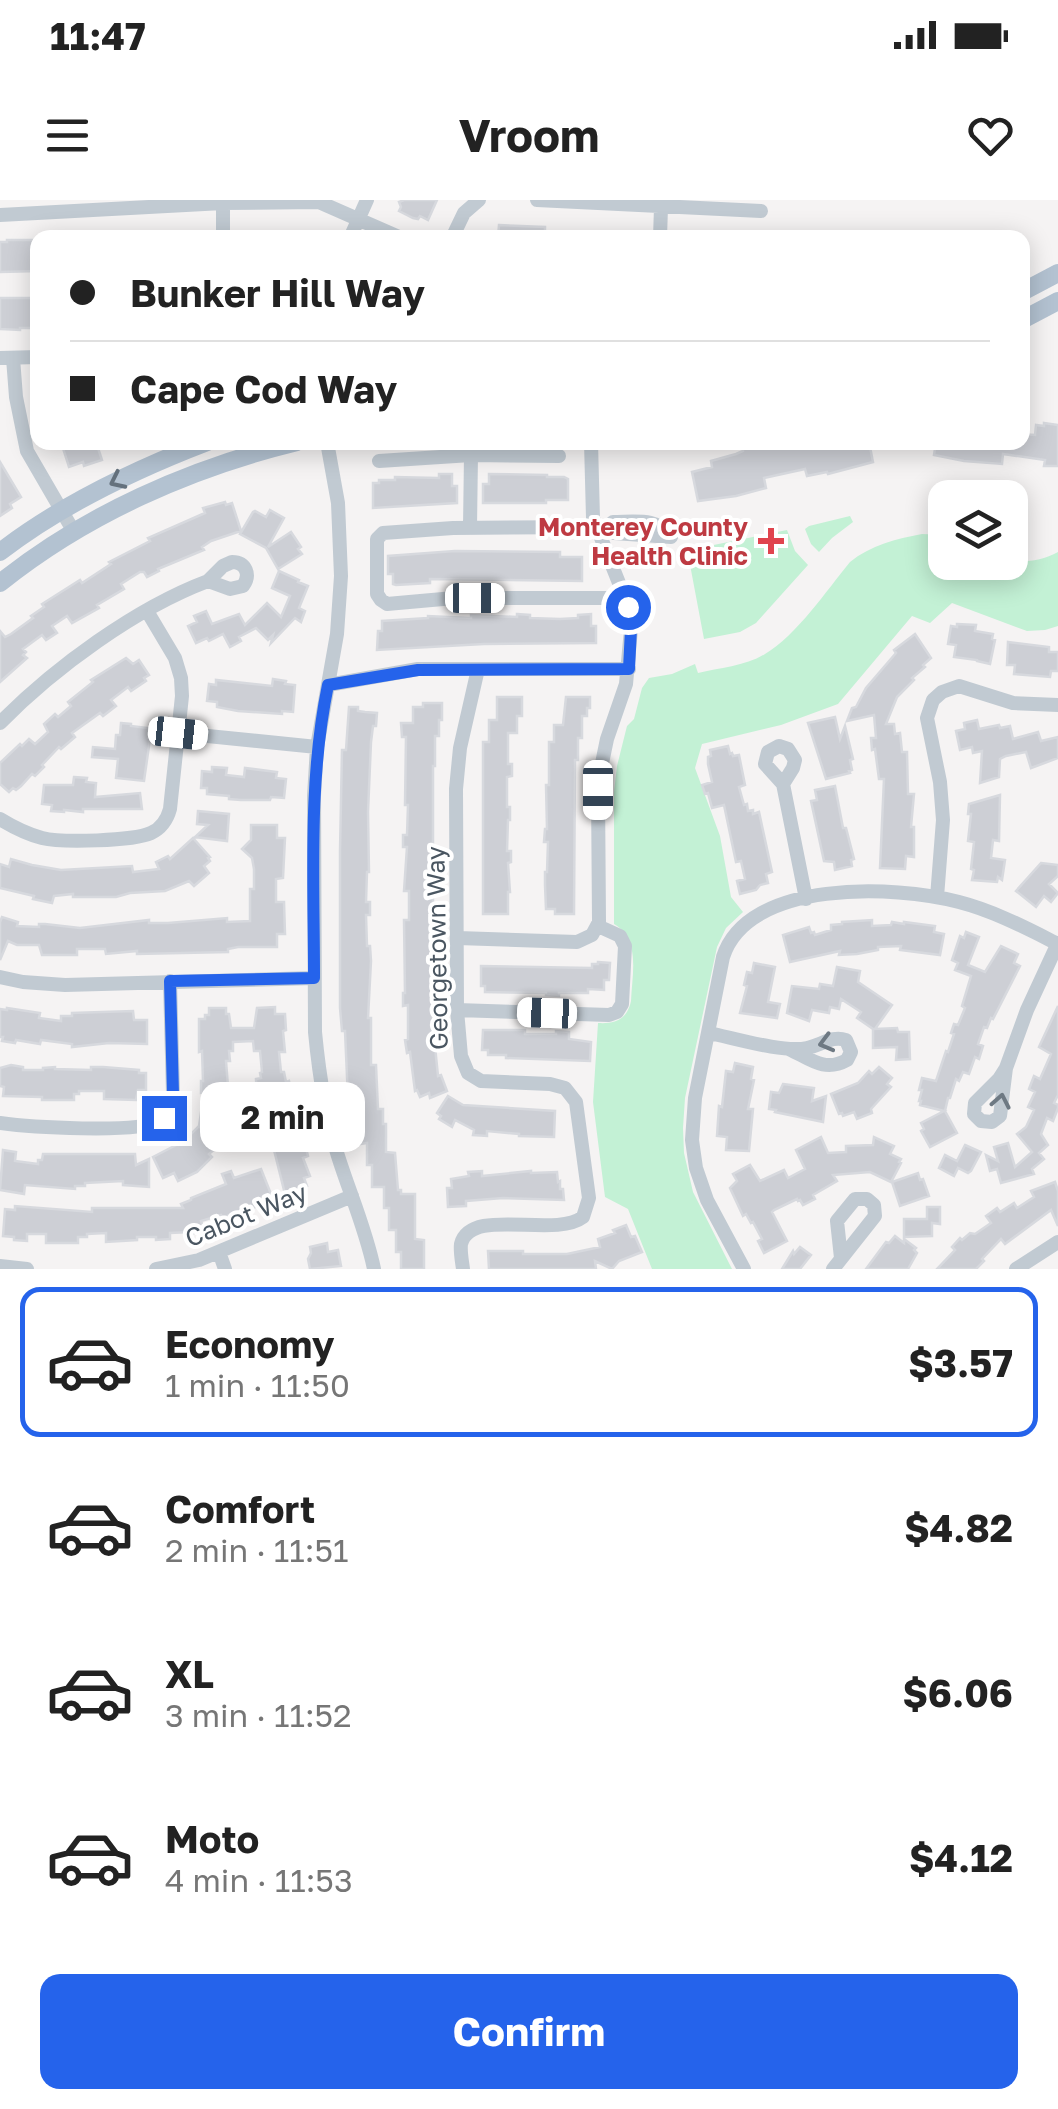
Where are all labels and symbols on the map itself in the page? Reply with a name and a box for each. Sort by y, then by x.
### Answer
one-way arrow [110,468,128,488]
place label: Monterey County Health Clinic [538,511,748,571]
marker: Monterey County Health Clinic [758,528,784,554]
car [445,583,505,613]
route start [606,585,651,630]
car [147,715,209,751]
car [583,760,613,820]
street label: Georgetown Way [419,846,454,1050]
car [516,997,578,1029]
one-way arrow [817,1031,835,1052]
callout: 2 min [199,1083,364,1153]
one-way arrow [990,1093,1011,1109]
route end [142,1096,187,1141]
street label: Cabot Way [180,1176,311,1253]

